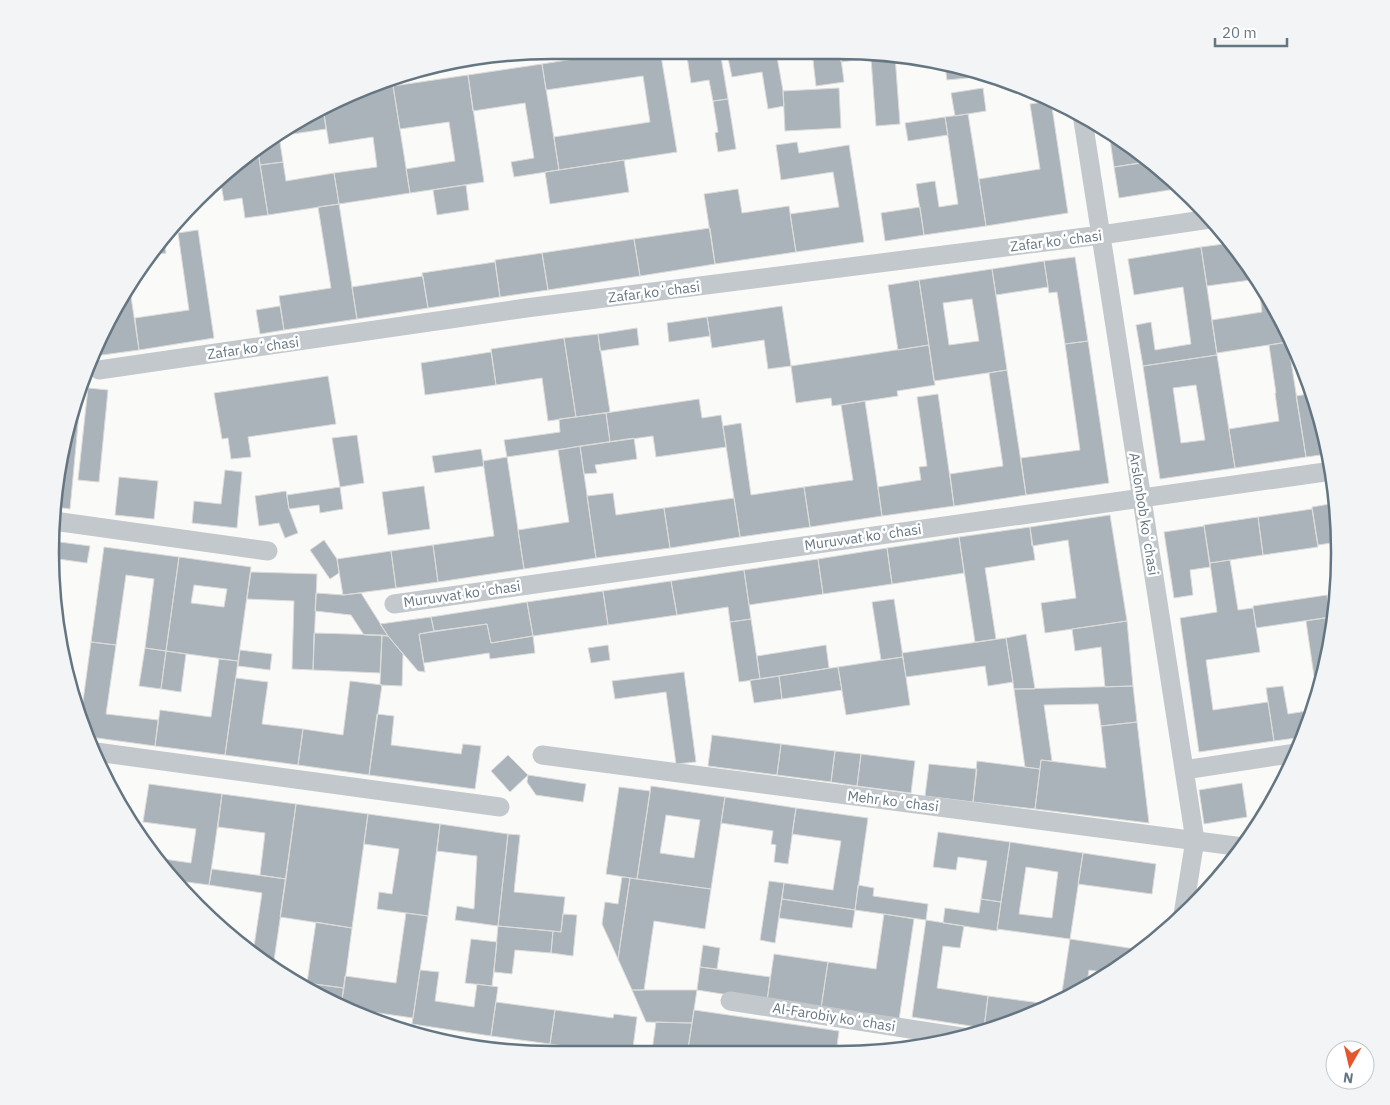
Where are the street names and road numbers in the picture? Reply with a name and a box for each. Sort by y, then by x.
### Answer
street label: Zafar koʻchasi [1009,226,1103,256]
street label: Zafar koʻchasi [607,277,701,307]
street label: Zafar koʻchasi [206,333,300,363]
street label: Arslonbob koʻchasi [1125,451,1163,577]
street label: Muruvvat koʻchasi [803,520,923,554]
street label: Muruvvat koʻchasi [402,577,522,611]
street label: Mehr koʻchasi [846,786,940,816]
street label: Al-Farobiy koʻchasi [771,998,897,1036]

